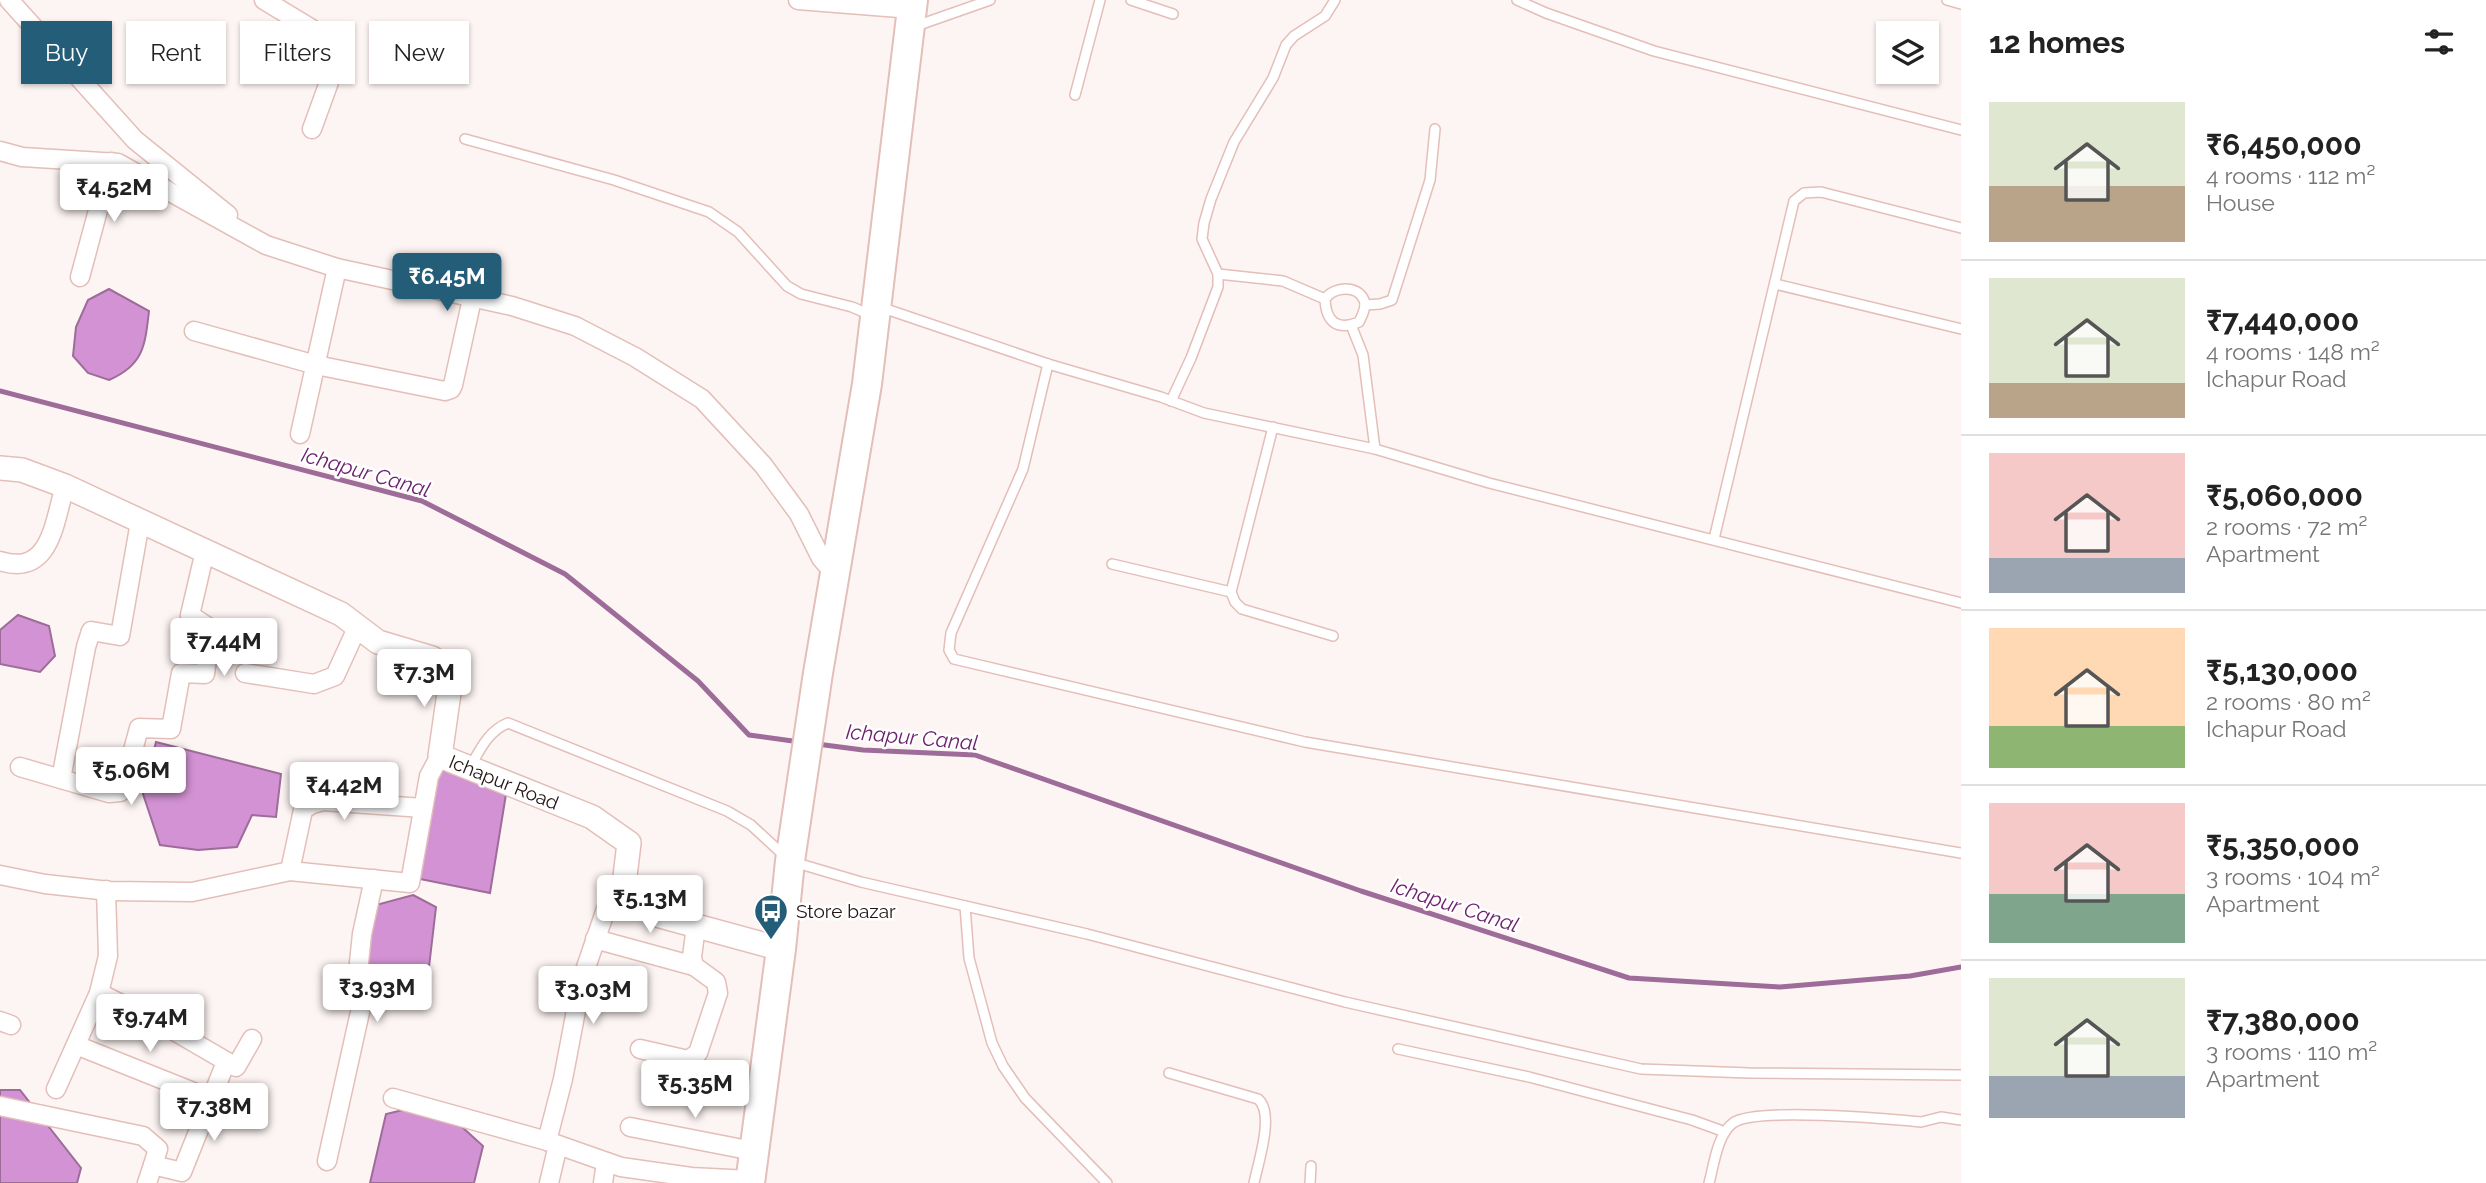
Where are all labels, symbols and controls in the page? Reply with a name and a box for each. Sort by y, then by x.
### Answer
chip: Buy [21,21,112,84]
chip: Rent [126,21,226,84]
chip: Filters [240,21,355,84]
chip: New [369,21,469,84]
map controls [1876,21,1939,84]
button: layers [1876,21,1939,84]
icon: filters [2420,23,2458,61]
text: 12 homes [1989,25,2125,60]
text: ₹6,450,000 [2206,127,2362,162]
icon: home [2045,130,2129,214]
text: 4 rooms · 112 m² [2206,162,2375,189]
pin: ₹4.52M [57,164,171,224]
text: ₹4.52M [76,173,152,200]
text: House [2206,189,2275,216]
pin: ₹6.45M [390,254,504,313]
text: ₹6.45M [408,262,486,289]
text: ₹7,440,000 [2206,303,2359,338]
icon: home [2045,306,2129,390]
text: 4 rooms · 148 m² [2206,338,2380,365]
text: Ichapur Road [2206,365,2347,392]
water label: Ichapur Canal [299,442,433,502]
text: ₹5,060,000 [2206,478,2363,513]
icon: home [2045,481,2129,565]
text: 2 rooms · 72 m² [2206,513,2367,540]
text: Apartment [2206,540,2320,567]
pin: ₹7.44M [167,618,281,678]
text: ₹7.44M [186,627,262,654]
pin: ₹7.3M [375,650,473,709]
text: ₹5,130,000 [2206,653,2358,688]
icon: home [2045,656,2129,740]
text: ₹7.3M [393,658,455,685]
text: 2 rooms · 80 m² [2206,688,2371,715]
text: Ichapur Road [2206,715,2347,742]
water label: Ichapur Canal [845,719,979,755]
pin: ₹5.06M [74,748,188,807]
street label: Ichapur Road [446,750,562,814]
text: ₹5.06M [92,756,170,783]
pin: ₹4.42M [287,762,401,822]
text: ₹4.42M [306,771,382,798]
text: ₹5,350,000 [2206,828,2360,863]
icon: home [2045,831,2129,915]
text: 3 rooms · 104 m² [2206,863,2380,890]
water label: Ichapur Canal [1388,873,1522,937]
pin: ₹5.13M [593,876,707,935]
text: ₹5.13M [613,884,687,911]
text: Apartment [2206,890,2320,917]
bus stop icon: Store bazar [752,892,790,941]
place label: Store bazar [796,900,896,922]
pin: ₹3.93M [320,964,434,1024]
pin: ₹3.03M [536,967,650,1026]
text: ₹3.93M [339,973,415,1000]
text: ₹3.03M [554,975,632,1002]
pin: ₹9.74M [93,995,207,1054]
text: ₹9.74M [112,1003,188,1030]
text: ₹7,380,000 [2206,1003,2360,1038]
icon: home [2045,1006,2129,1090]
text: 3 rooms · 110 m² [2206,1038,2377,1065]
pin: ₹5.35M [638,1060,752,1120]
text: Apartment [2206,1065,2320,1092]
text: ₹5.35M [657,1069,733,1096]
pin: ₹7.38M [157,1084,271,1143]
text: ₹7.38M [176,1092,252,1119]

